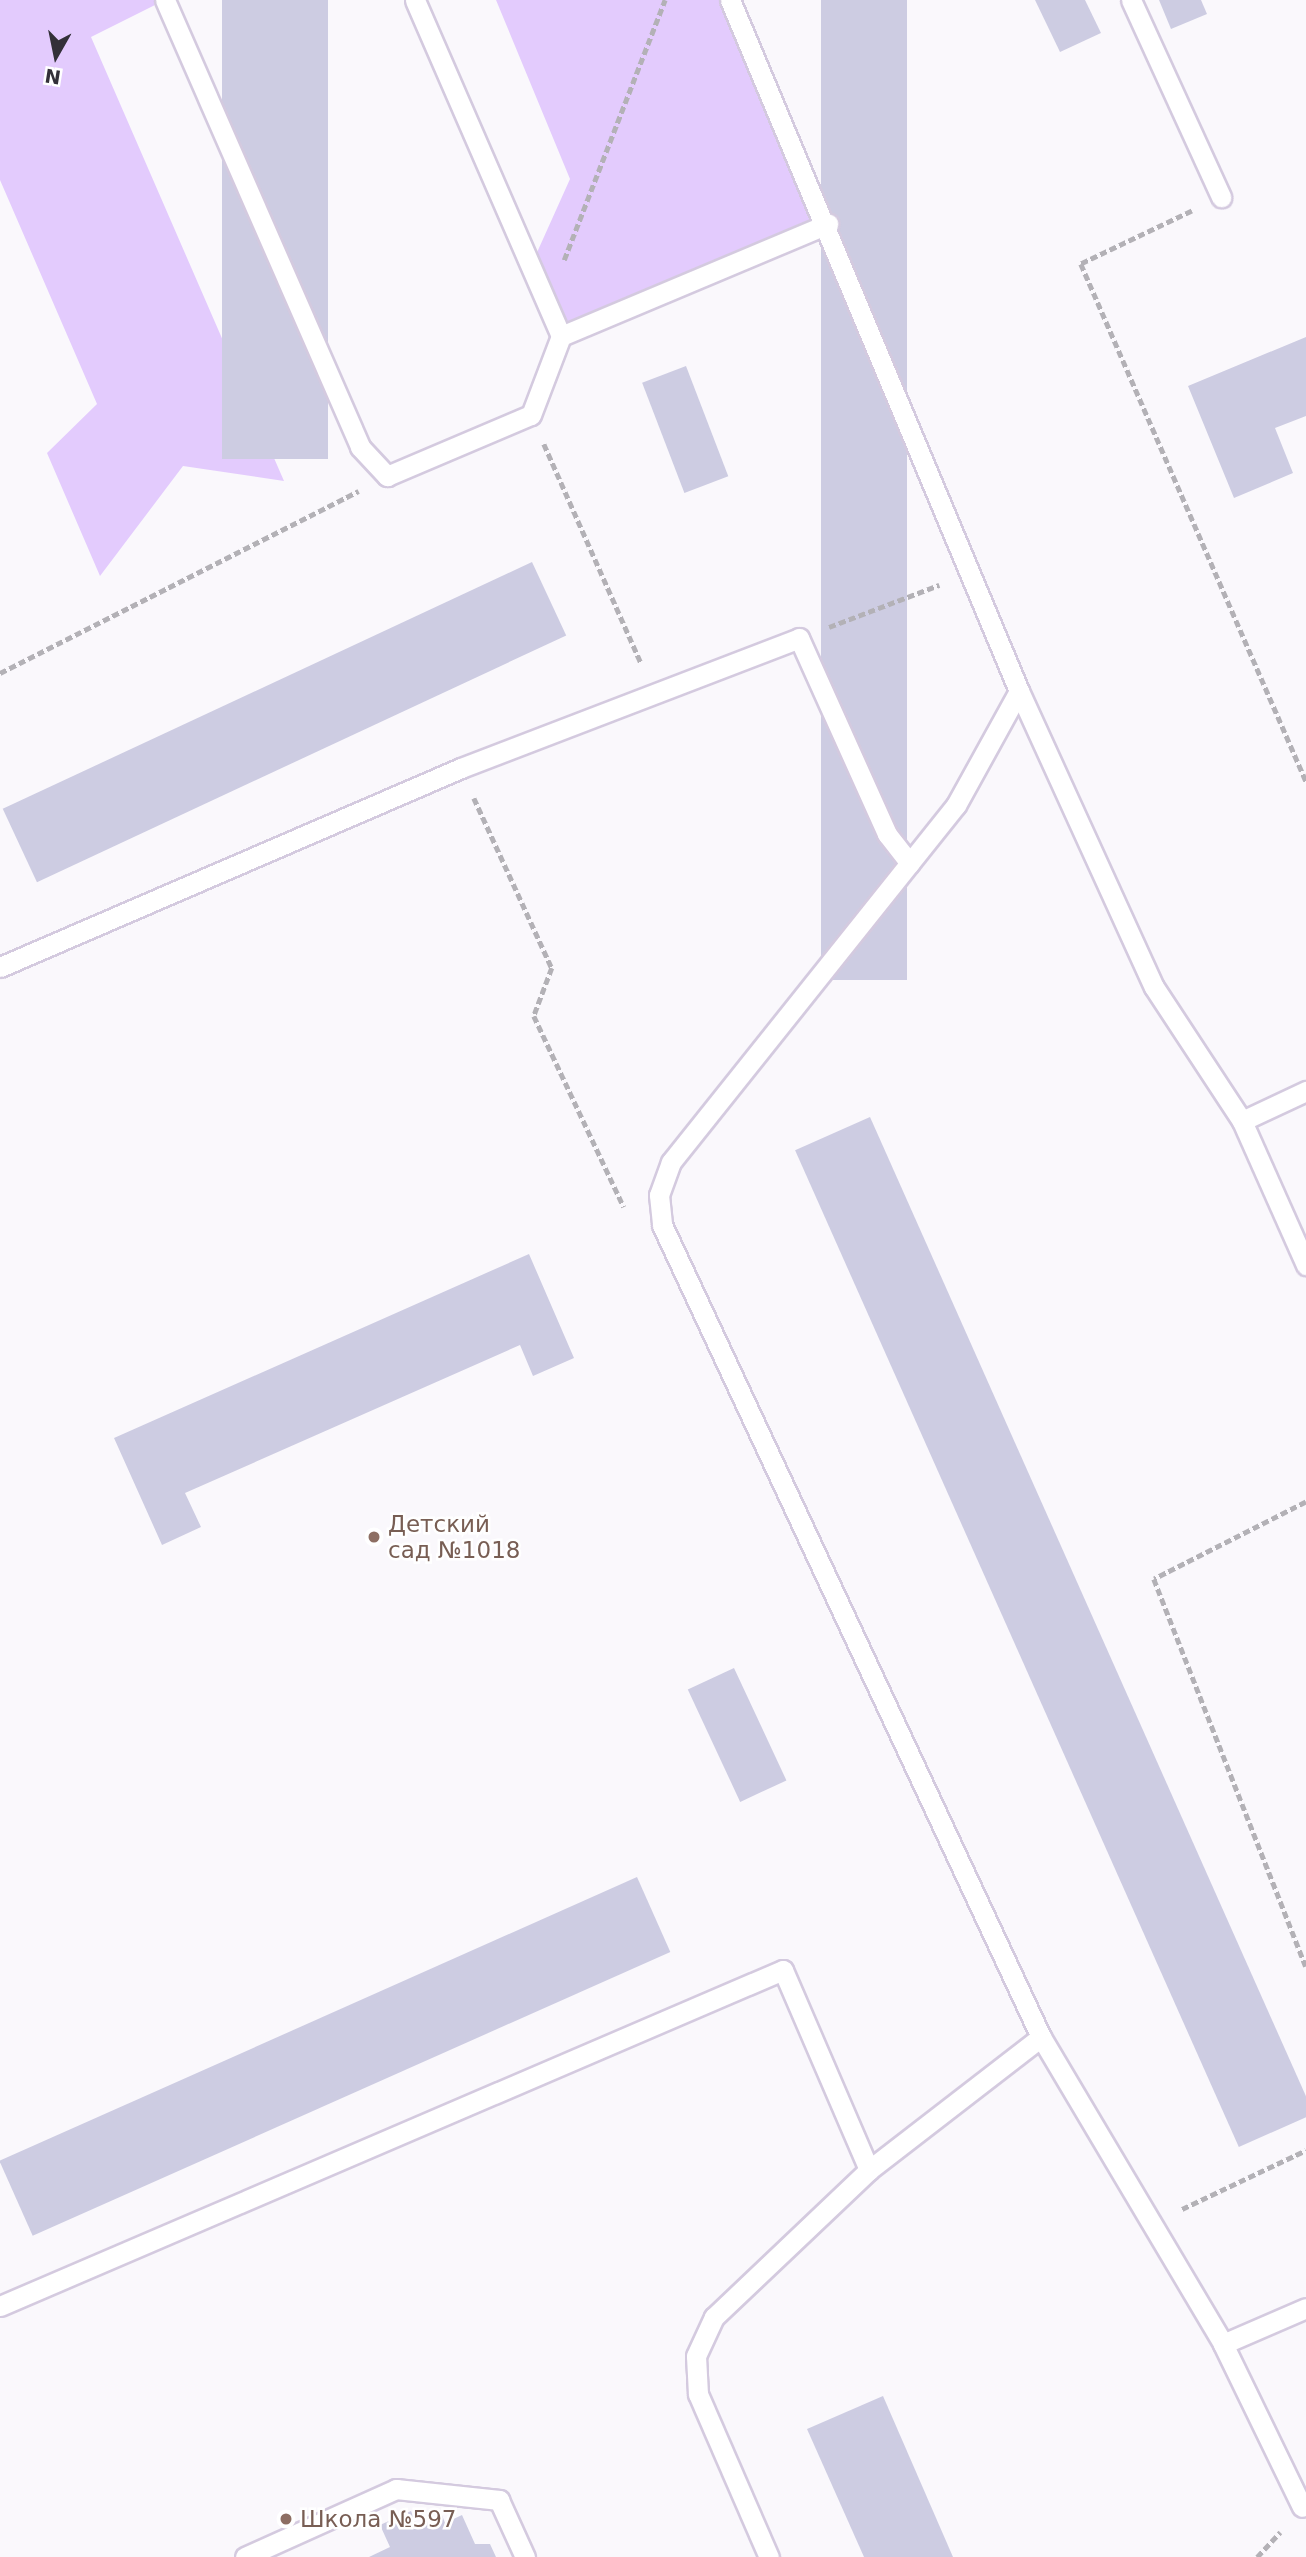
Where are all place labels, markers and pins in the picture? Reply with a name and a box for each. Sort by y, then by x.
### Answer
place label: Детский сад №1018 [388,1510,520,1564]
marker: Детский сад №1018 [366,1529,382,1545]
place label: Школа №597 [300,2505,456,2533]
marker: Школа №597 [278,2511,294,2527]

